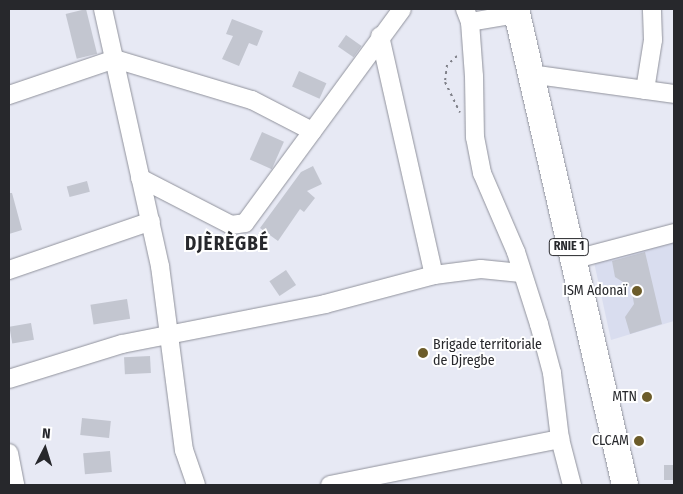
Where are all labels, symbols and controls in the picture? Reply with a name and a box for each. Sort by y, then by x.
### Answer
district label: DJÈRÈGBÉ [184,233,270,255]
road number: RNIE 1 [548,238,590,256]
place label: ISM Adonaï [563,283,627,299]
marker: ISM Adonaï [631,285,643,297]
place label: Brigade territoriale de Djregbe [433,337,542,370]
marker: Brigade territoriale de Djregbe [417,347,429,359]
place label: MTN [612,389,637,405]
marker: MTN [641,391,653,403]
north arrow [20,424,70,474]
text: N [41,425,51,442]
place label: CLCAM [592,433,629,449]
marker: CLCAM [633,435,645,447]

